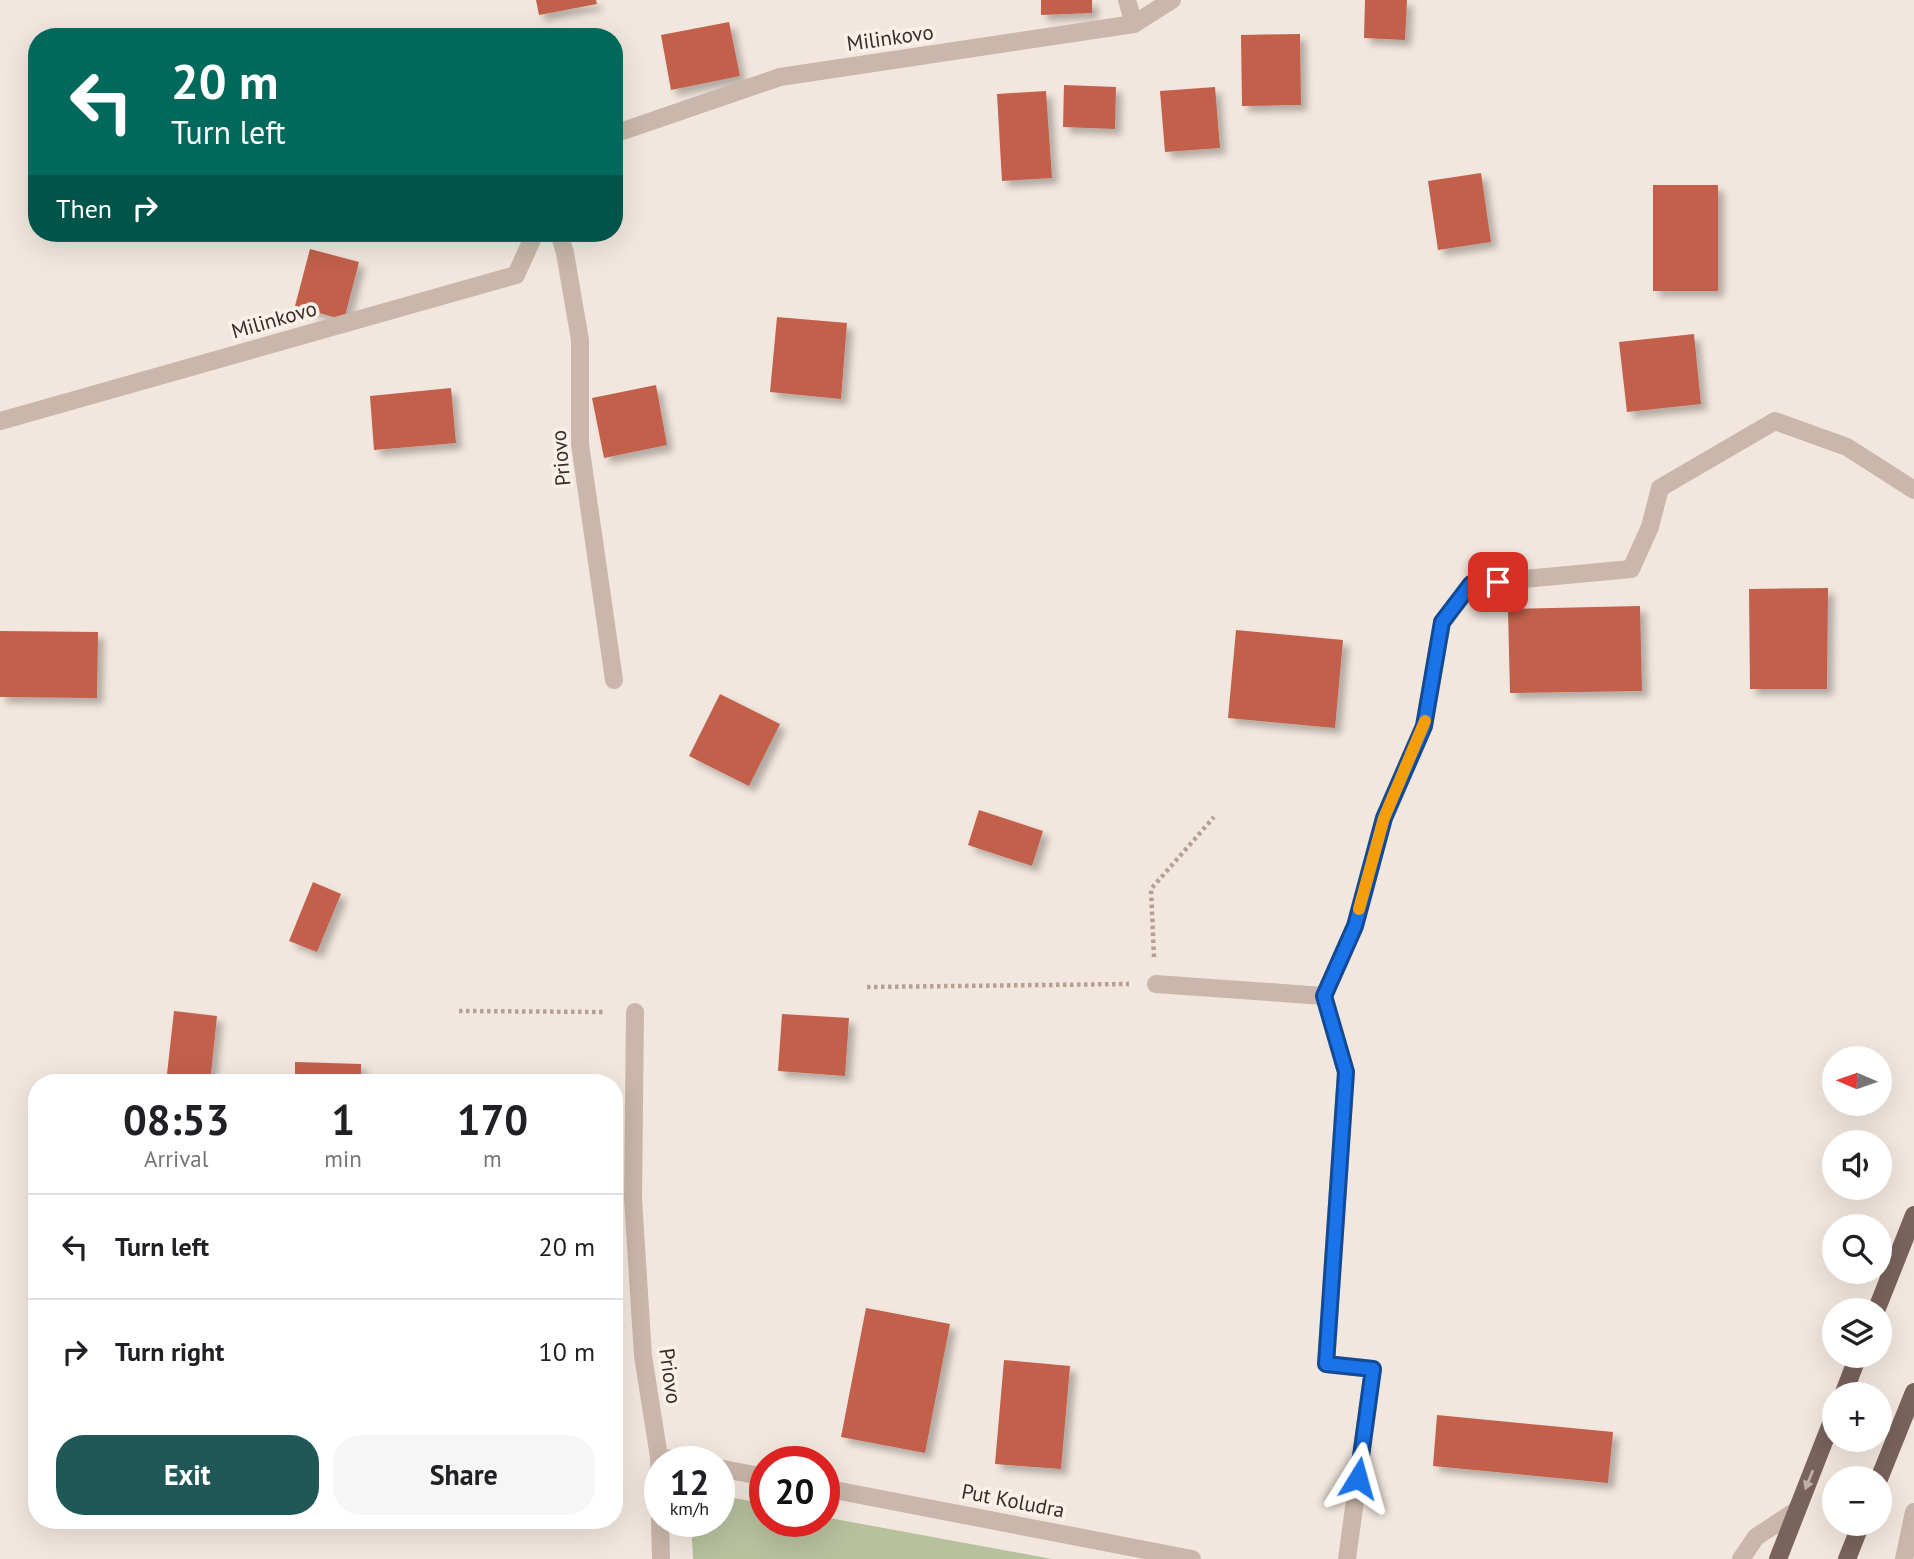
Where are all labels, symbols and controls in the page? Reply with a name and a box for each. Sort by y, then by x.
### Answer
street label: Milinkovo [845,18,935,57]
text: 20 m [171,49,278,113]
icon: left [56,56,147,147]
text: Turn left [171,111,286,153]
icon: right [126,189,164,227]
text: Then [56,192,112,225]
street label: Milinkovo [228,294,320,345]
street label: Priovo [545,429,576,487]
pin [1468,552,1528,612]
icon: arrive [1479,563,1517,601]
north arrow [1822,1046,1892,1116]
map controls [1822,1046,1892,1536]
text: 08:53 [123,1092,229,1147]
text: 1 [331,1092,355,1147]
text: 170 [457,1092,528,1147]
button: sound [1822,1130,1892,1200]
text: Arrival [144,1144,208,1173]
text: min [324,1144,362,1173]
text: m [483,1144,502,1173]
button: search [1822,1214,1892,1284]
icon: left [56,1228,94,1266]
text: Turn left [115,1230,209,1263]
text: 20 m [539,1230,595,1263]
button: layers [1822,1298,1892,1368]
icon: right [56,1333,94,1371]
text: Turn right [115,1335,224,1368]
text: 10 m [539,1335,595,1368]
street label: Priovo [653,1346,688,1406]
button: + [1822,1382,1892,1452]
button: Exit [56,1435,319,1515]
button: Share [333,1435,595,1515]
position arrow [1321,1441,1395,1515]
speed limit sign: 20 [749,1446,840,1537]
text: 12 [670,1459,709,1505]
button: − [1822,1466,1892,1536]
one-way arrow [1803,1469,1814,1490]
street label: Put Koludra [959,1477,1067,1524]
text: km/h [670,1497,709,1520]

